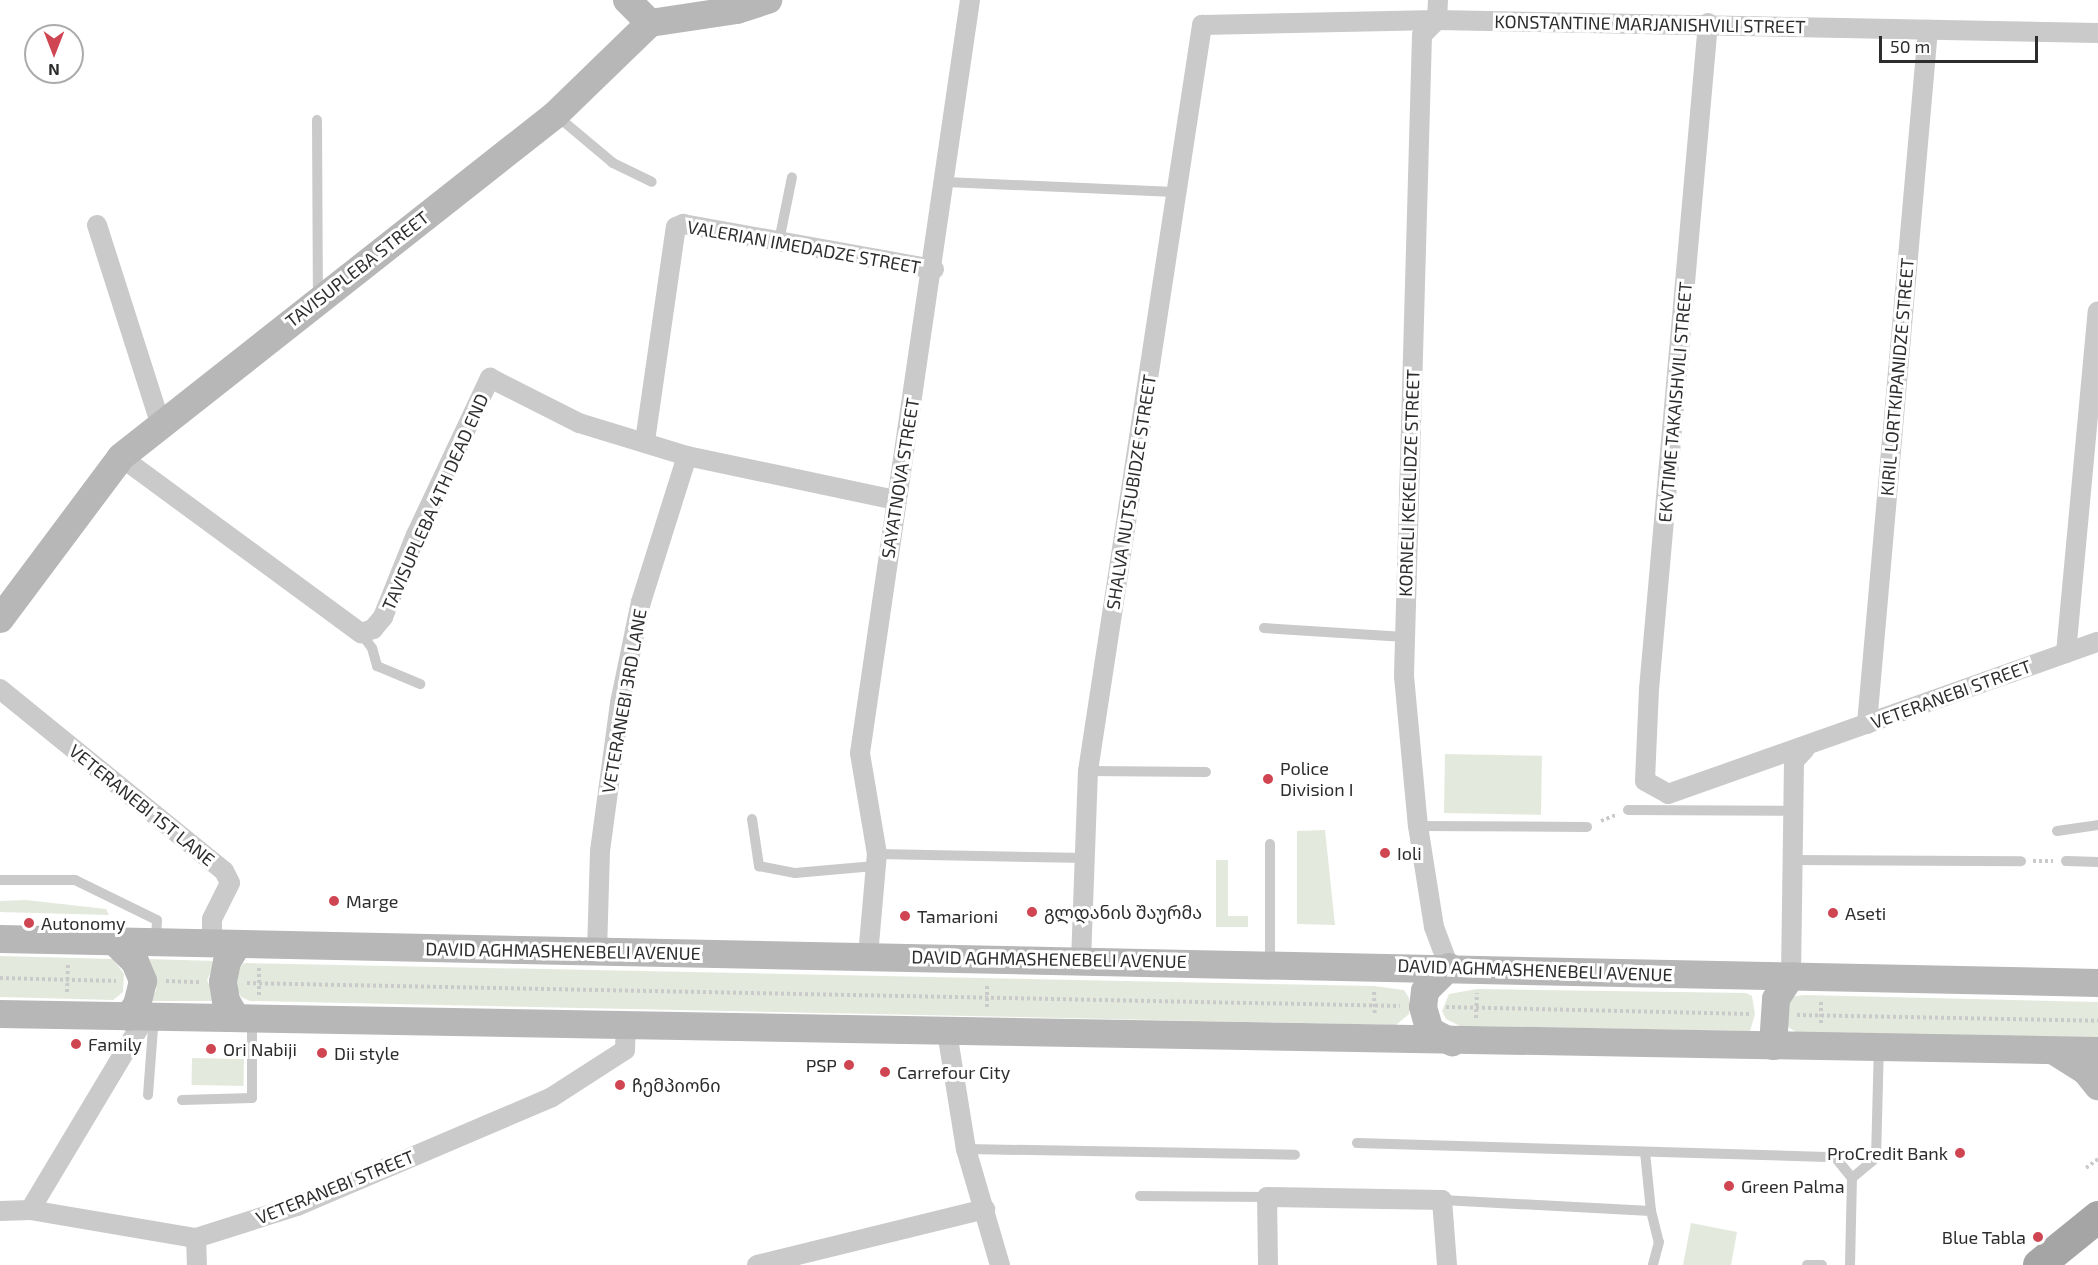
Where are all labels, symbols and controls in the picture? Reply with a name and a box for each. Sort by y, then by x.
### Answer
street label: KONSTANTINE MARJANISHVILI STREET [1494,10,1806,38]
north arrow [24,24,84,84]
scale bar [1882,24,2041,62]
text: 50 m [1890,35,1930,57]
text: N [48,61,60,80]
street label: TAVISUPLEBA STREET [281,206,433,332]
street label: VALERIAN IMEDADZE STREET [686,216,922,278]
street label: KIRIL LORTKIPANIDZE STREET [1876,257,1918,497]
street label: EKVTIME TAKAISHVILI STREET [1654,281,1696,523]
street label: KORNELI KEKELIDZE STREET [1394,369,1424,597]
street label: SHALVA NUTSUBIDZE STREET [1102,373,1160,611]
street label: TAVISUPLEBA 4TH DEAD END [377,390,493,614]
street label: SAYATNOVA STREET [877,396,923,560]
street label: VETERANEBI 3RD LANE [597,607,651,795]
street label: VETERANEBI STREET [1868,655,2034,733]
street label: VETERANEBI 1ST LANE [65,739,219,871]
place label: Police Division I [1280,758,1353,800]
marker: Police Division I [1261,772,1275,786]
place label: Ioli [1397,842,1422,864]
marker: Ioli [1378,846,1392,860]
place label: Marge [346,890,398,912]
marker: Marge [327,894,341,908]
place label: გლდანის შაურმა [1044,901,1202,923]
place label: Aseti [1845,902,1886,924]
place label: Tamarioni [917,905,998,927]
marker: გლდანის შაურმა [1025,905,1039,919]
marker: Aseti [1826,906,1840,920]
marker: Tamarioni [898,909,912,923]
place label: Autonomy [41,912,126,934]
marker: Autonomy [22,916,36,930]
street label: DAVID AGHMASHENEBELI AVENUE [425,938,701,964]
street label: DAVID AGHMASHENEBELI AVENUE [911,946,1187,972]
street label: DAVID AGHMASHENEBELI AVENUE [1397,954,1673,986]
place label: Family [88,1033,142,1055]
marker: Family [69,1037,83,1051]
place label: Ori Nabiji [223,1038,297,1060]
marker: Ori Nabiji [204,1042,218,1056]
place label: Dii style [334,1042,399,1064]
marker: Dii style [315,1046,329,1060]
place label: PSP [806,1054,837,1076]
marker: PSP [842,1058,856,1072]
place label: Carrefour City [897,1061,1011,1083]
marker: Carrefour City [878,1065,892,1079]
place label: ჩემპიონი [632,1074,721,1096]
marker: ჩემპიონი [613,1078,627,1092]
place label: ProCredit Bank [1827,1142,1948,1164]
street label: VETERANEBI STREET [253,1145,417,1229]
marker: ProCredit Bank [1953,1146,1967,1160]
place label: Green Palma [1741,1175,1845,1197]
marker: Green Palma [1722,1179,1736,1193]
place label: Blue Tabla [1941,1226,2026,1248]
marker: Blue Tabla [2031,1230,2045,1244]

